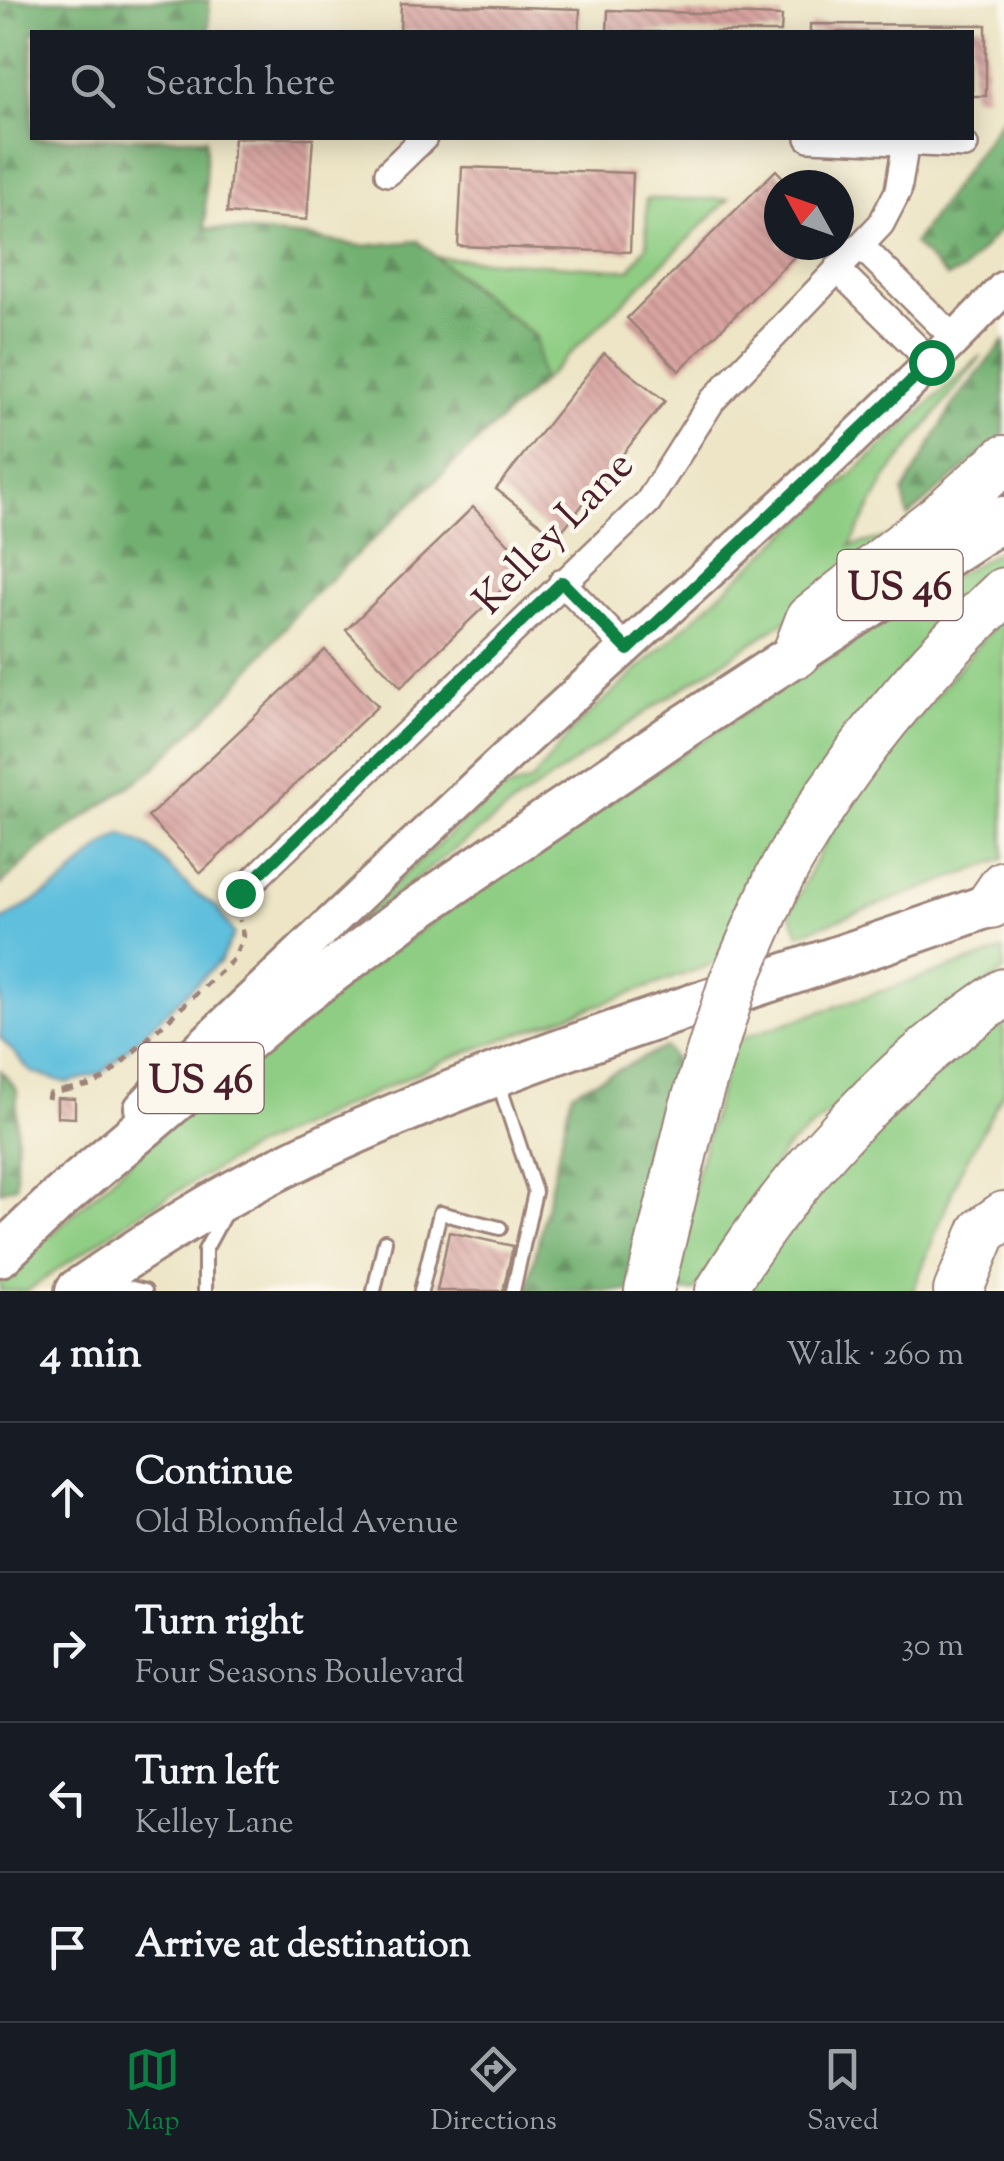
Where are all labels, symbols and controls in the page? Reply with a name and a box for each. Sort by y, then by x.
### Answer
search box [30,30,974,140]
icon: search [65,58,120,113]
text: Search here [145,58,336,112]
north arrow [764,170,854,260]
route start [909,340,955,386]
street label: Kelley Lane [462,439,650,630]
road number: US 46 [838,550,962,620]
route end [218,871,264,917]
road number: US 46 [138,1043,264,1113]
text: 4 min [40,1326,142,1386]
text: Walk · 260 m [786,1333,964,1379]
text: Continue [135,1447,293,1501]
icon: ahead [40,1470,95,1525]
text: 110 m [892,1474,964,1520]
text: Old Bloomfield Avenue [135,1501,458,1547]
text: Turn right [135,1597,303,1651]
icon: right [40,1620,95,1675]
text: 30 m [901,1624,964,1670]
text: Four Seasons Boulevard [135,1651,464,1697]
text: Turn left [135,1747,279,1801]
icon: left [40,1770,95,1825]
text: 120 m [888,1774,964,1820]
text: Kelley Lane [135,1801,294,1847]
icon: arrive [40,1920,95,1975]
text: Arrive at destination [135,1920,471,1974]
tab: Map [125,2042,180,2142]
tab: Directions [430,2042,557,2142]
tab: Saved [807,2042,879,2142]

